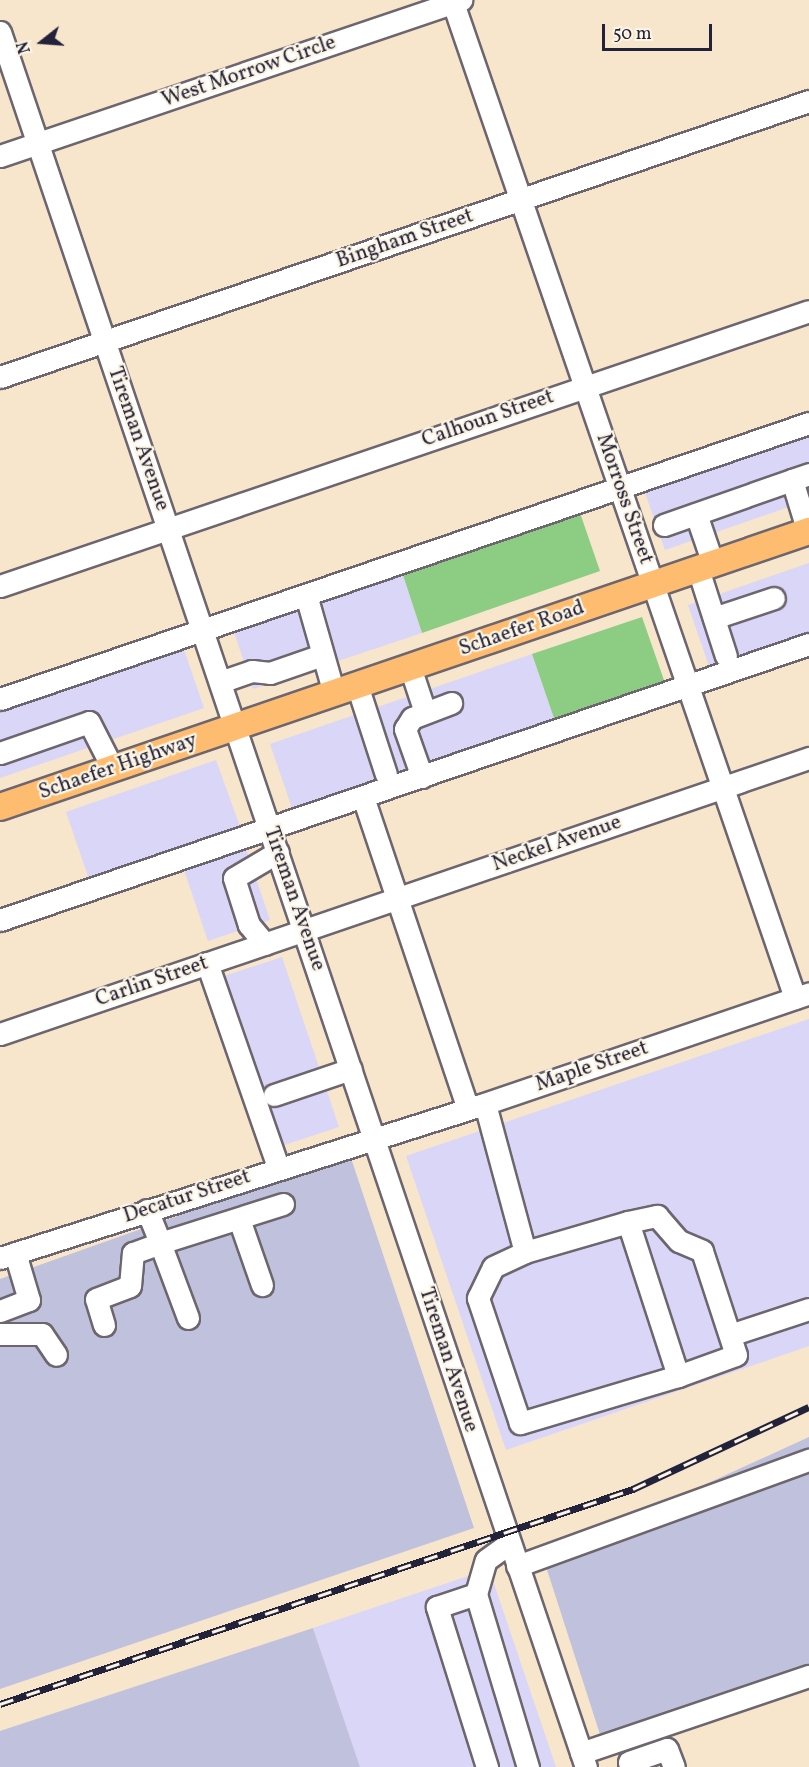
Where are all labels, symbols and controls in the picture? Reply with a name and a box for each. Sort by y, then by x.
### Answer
north arrow [12,12,72,72]
scale bar [605,12,714,50]
text: 50 m [613,22,652,47]
street label: West Morrow Circle [158,30,340,114]
text: N [13,38,37,56]
street label: Bingham Street [333,204,477,274]
street label: Tireman Avenue [102,364,174,514]
street label: Calhoun Street [419,385,557,453]
street label: Morross Street [590,430,658,568]
street label: Schaefer Road [456,596,588,662]
street label: Schaefer Highway [36,728,200,806]
street label: Neckel Avenue [489,810,625,878]
street label: Tireman Avenue [258,824,330,974]
street label: Carlin Street [92,951,212,1013]
street label: Maple Street [532,1036,652,1098]
street label: Decatur Street [120,1165,254,1229]
street label: Tireman Avenue [413,1284,483,1436]

